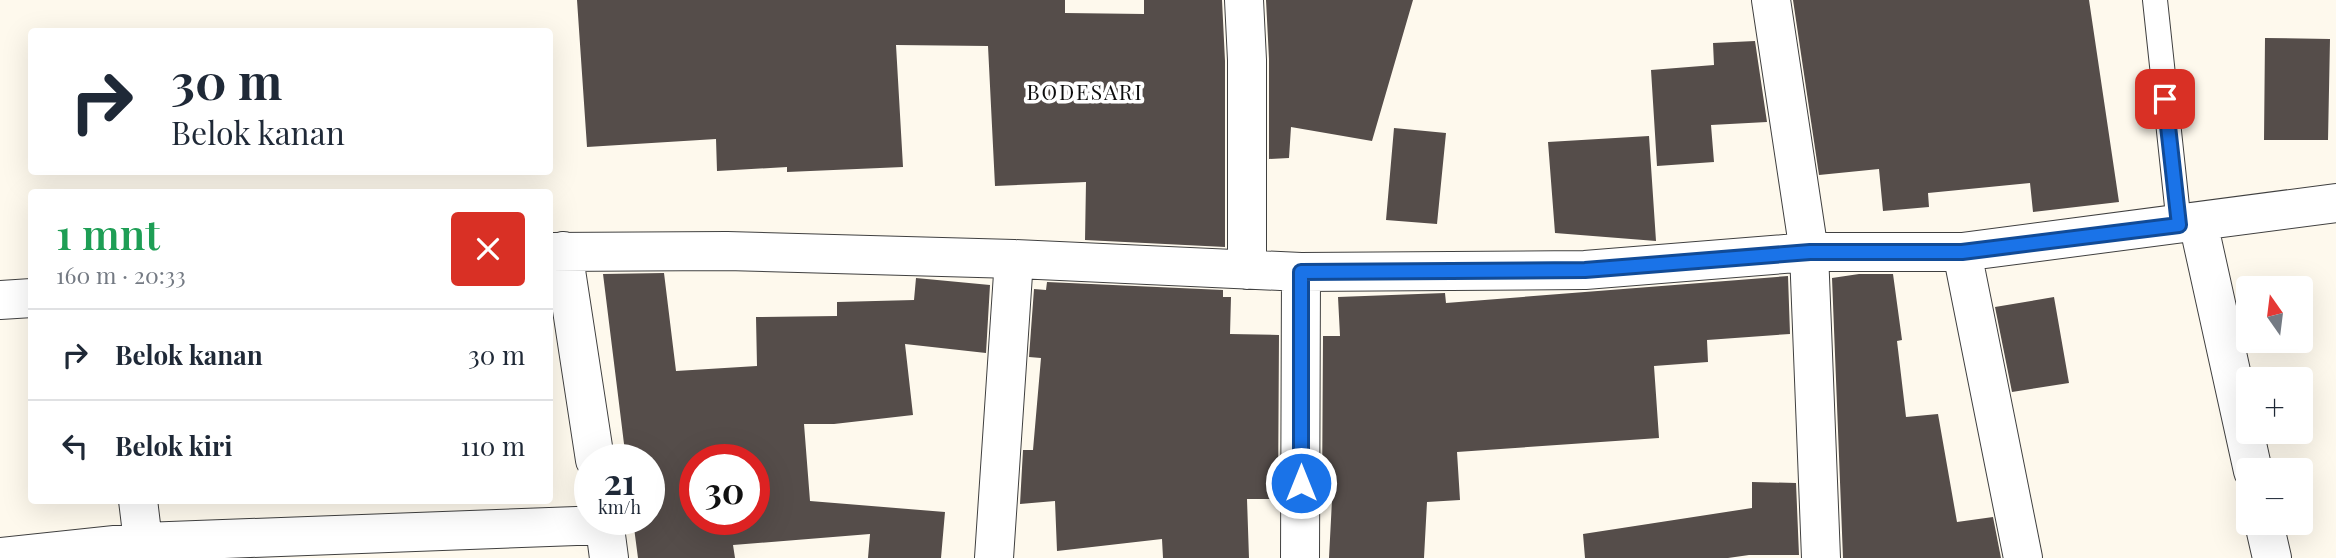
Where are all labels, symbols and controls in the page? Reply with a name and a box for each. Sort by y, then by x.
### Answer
text: 30 m [171,47,282,112]
icon: right [56,56,147,147]
pin [2135,69,2195,129]
district label: BODESARI [1026,77,1144,105]
icon: arrive [2146,80,2184,118]
text: Belok kanan [171,110,345,153]
text: 1 mnt [56,205,160,261]
button: close [451,212,525,286]
text: 160 m · 20:33 [56,259,186,290]
north arrow [2236,276,2314,354]
map controls [2236,276,2313,535]
icon: right [56,336,94,374]
text: Belok kanan [115,337,263,372]
text: 30 m [468,337,525,372]
button: + [2236,367,2313,444]
icon: left [56,427,94,465]
text: Belok kiri [115,428,232,463]
text: 110 m [461,428,525,463]
speed limit sign: 30 [679,444,770,535]
position arrow [1264,446,1338,520]
text: 21 [604,457,635,504]
button: − [2236,458,2313,535]
text: km/h [598,495,641,519]

